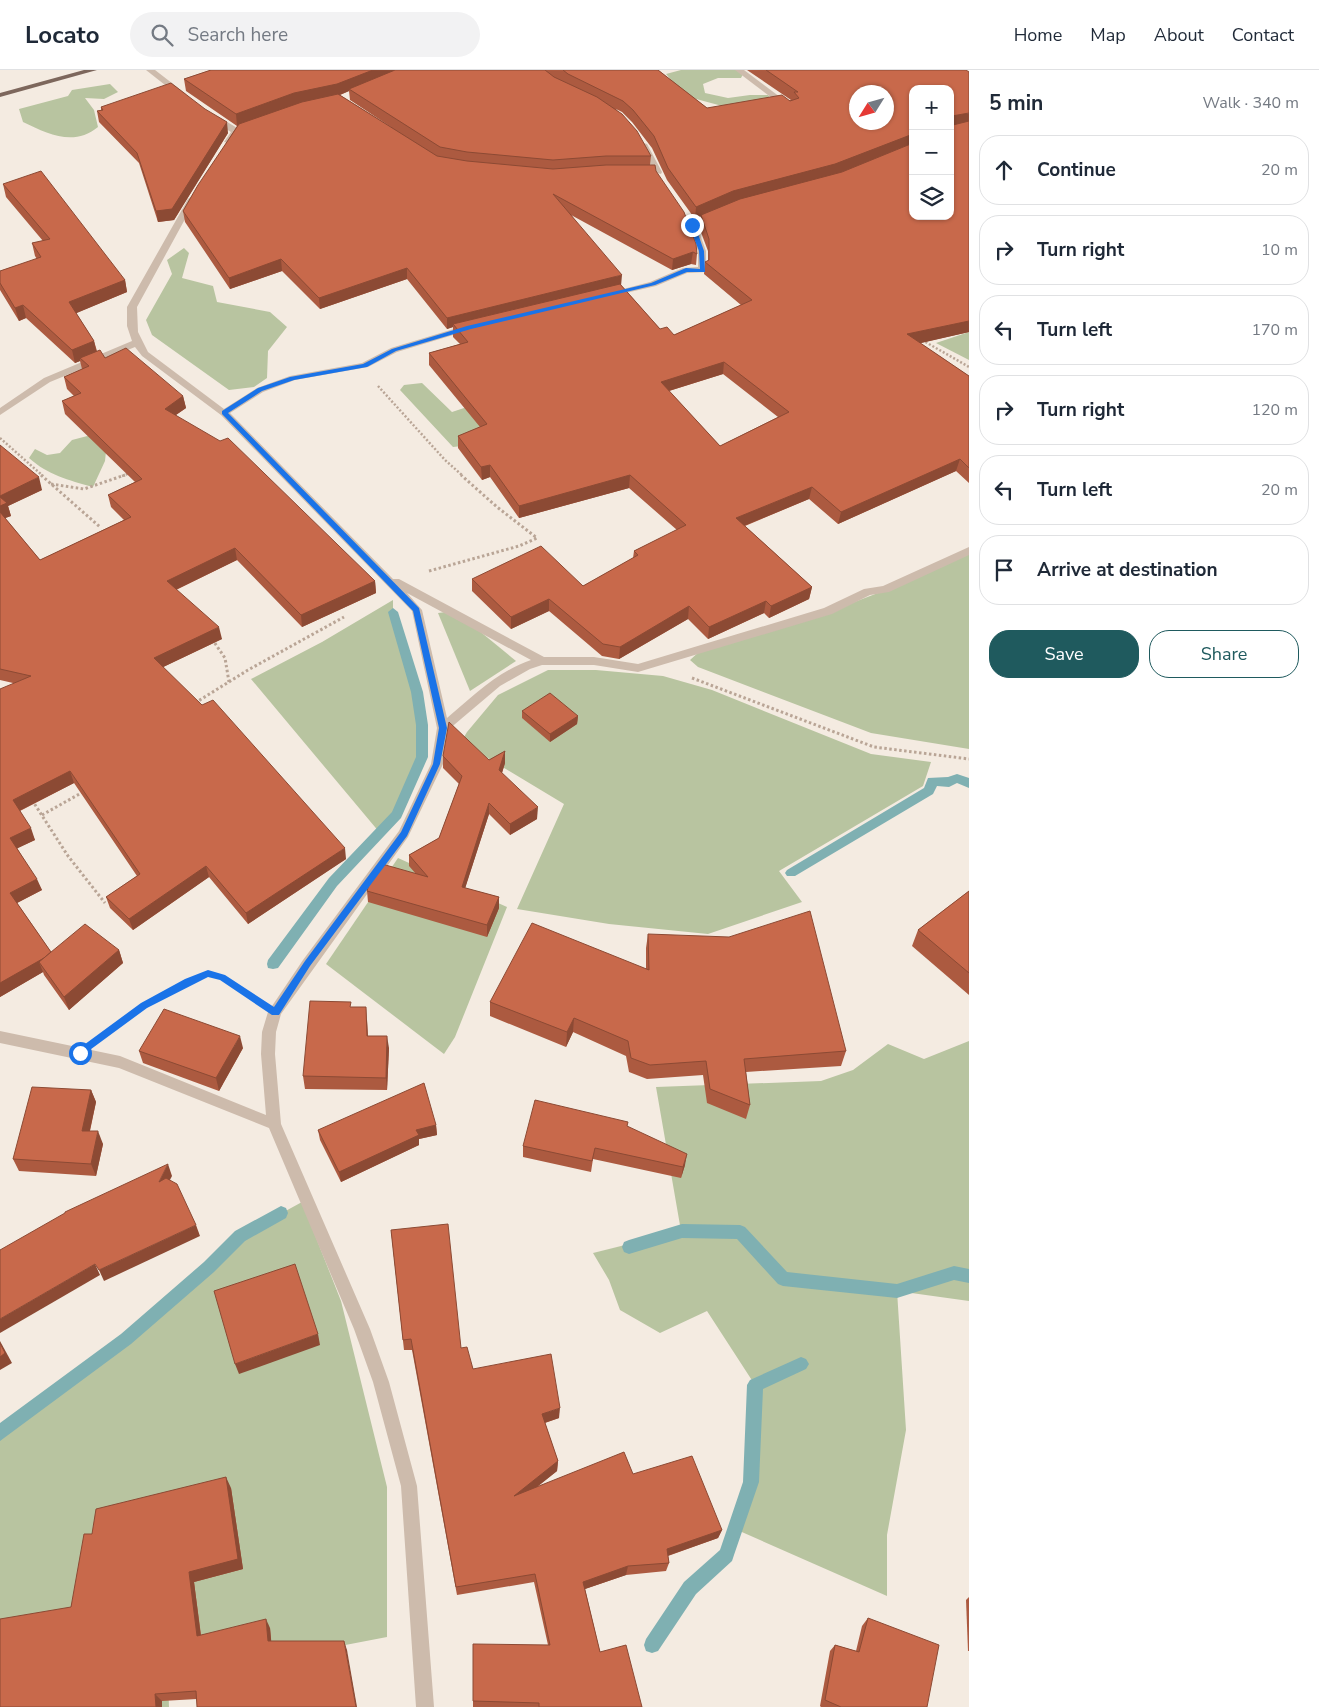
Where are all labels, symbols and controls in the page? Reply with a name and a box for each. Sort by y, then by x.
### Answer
search box [130,12,480,57]
text: Locato [25,19,100,51]
icon: search [148,21,176,49]
text: Search here [188,22,288,48]
text: Home [1014,23,1062,47]
text: Map [1090,23,1126,47]
text: About [1154,23,1204,47]
text: Contact [1232,23,1294,47]
north arrow [849,85,894,130]
map controls [909,85,954,220]
button: + [909,85,954,130]
text: 5 min [989,89,1043,117]
text: Walk · 340 m [1203,92,1299,114]
button: − [909,130,954,175]
icon: ahead [990,156,1018,184]
text: Continue [1037,157,1116,183]
text: 20 m [1261,159,1298,181]
button: layers [909,175,954,220]
route end [681,214,704,237]
icon: right [990,236,1018,264]
text: Turn right [1037,237,1124,263]
text: 10 m [1261,239,1298,261]
icon: left [990,316,1018,344]
text: Turn left [1037,317,1112,343]
text: 170 m [1251,319,1298,341]
icon: right [990,396,1018,424]
text: Turn right [1037,397,1124,423]
text: 120 m [1251,399,1298,421]
icon: left [990,476,1018,504]
text: Turn left [1037,477,1112,503]
text: 20 m [1261,479,1298,501]
icon: arrive [990,556,1018,584]
text: Arrive at destination [1037,557,1218,583]
button: Save [989,630,1139,678]
button: Share [1149,630,1299,678]
route start [69,1042,92,1065]

